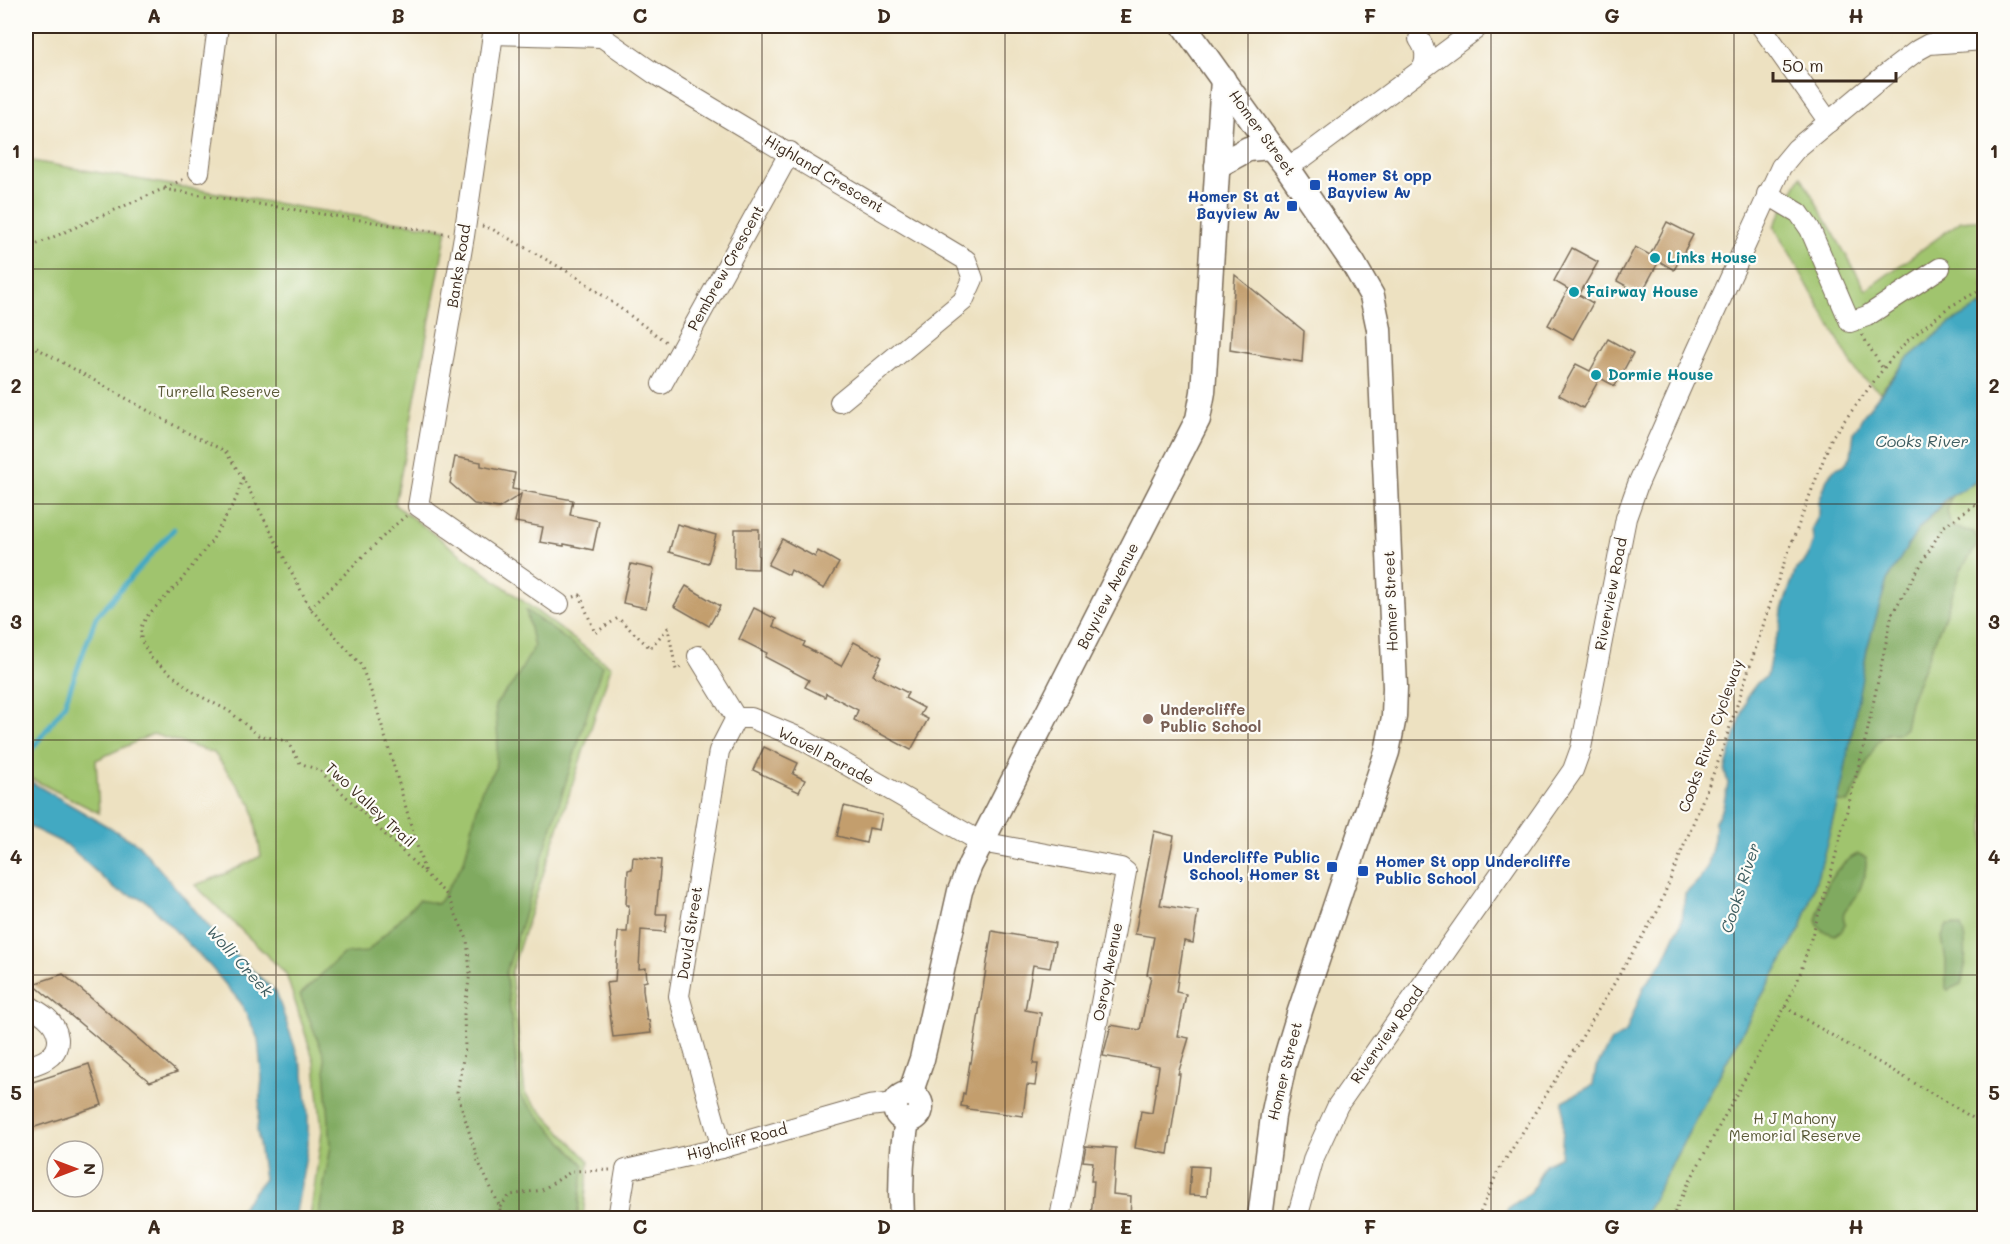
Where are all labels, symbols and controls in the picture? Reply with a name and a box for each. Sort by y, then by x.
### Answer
text: A [147,2,161,28]
text: B [391,2,405,28]
text: C [633,2,648,28]
text: D [877,2,891,28]
text: E [1120,2,1132,28]
text: F [1364,2,1377,28]
text: G [1604,2,1620,28]
text: H [1848,2,1864,28]
scale bar [1773,45,1896,83]
text: 50 m [1782,53,1824,77]
street label: Homer Street [1225,86,1301,179]
street label: Highland Crescent [761,130,888,217]
text: 1 [12,137,20,163]
text: 1 [1990,137,1998,163]
place label: Homer St opp Bayview Av [1327,165,1432,202]
marker: Homer St opp Bayview Av [1308,178,1322,192]
place label: Homer St at Bayview Av [1187,186,1280,223]
marker: Homer St at Bayview Av [1285,199,1299,213]
street label: Pembrew Crescent [682,201,768,334]
street label: Banks Road [442,223,474,309]
place label: Links House [1667,247,1757,267]
marker: Links House [1648,251,1662,265]
place label: Fairway House [1586,281,1698,301]
marker: Fairway House [1567,285,1581,299]
place label: Dormie House [1608,364,1713,384]
marker: Dormie House [1589,368,1603,382]
text: 2 [10,372,22,398]
text: 2 [1988,372,2000,398]
park label: Turrella Reserve [158,381,280,401]
water label: Cooks River [1875,430,1969,451]
street label: Riverview Road [1589,536,1631,652]
street label: Bayview Avenue [1072,539,1142,652]
street label: Homer Street [1378,550,1402,652]
text: 3 [10,608,22,634]
text: 3 [1988,608,2000,634]
street label: Cooks River Cycleway [1673,656,1747,815]
place label: Undercliffe Public School [1160,699,1261,736]
marker: Undercliffe Public School [1141,712,1155,726]
street label: Wavell Parade [775,721,878,789]
street label: Two Valley Trail [322,757,420,851]
water label: Cooks River [1715,840,1764,935]
text: 4 [10,843,23,869]
text: 4 [1988,843,2001,869]
place label: Undercliffe Public School, Homer St [1183,847,1320,884]
place label: Homer St opp Undercliffe Public School [1375,851,1570,888]
marker: Undercliffe Public School, Homer St [1325,860,1339,874]
marker: Homer St opp Undercliffe Public School [1356,864,1370,878]
street label: David Street [672,885,706,981]
water label: Wolli Creek [203,920,278,1001]
street label: Osroy Avenue [1088,921,1126,1023]
street label: Riverview Road [1345,982,1427,1087]
street label: Homer Street [1262,1019,1306,1122]
text: 5 [10,1079,22,1105]
text: 5 [1988,1079,2000,1105]
park label: H J Mahony Memorial Reserve [1729,1108,1861,1145]
street label: Highcliff Road [684,1118,789,1164]
north arrow [45,1139,105,1199]
text: N [80,1163,101,1175]
text: A [147,1213,161,1239]
text: B [391,1213,405,1239]
text: C [633,1213,648,1239]
text: D [877,1213,891,1239]
text: E [1120,1213,1132,1239]
text: F [1364,1213,1377,1239]
text: G [1604,1213,1620,1239]
text: H [1848,1213,1864,1239]

